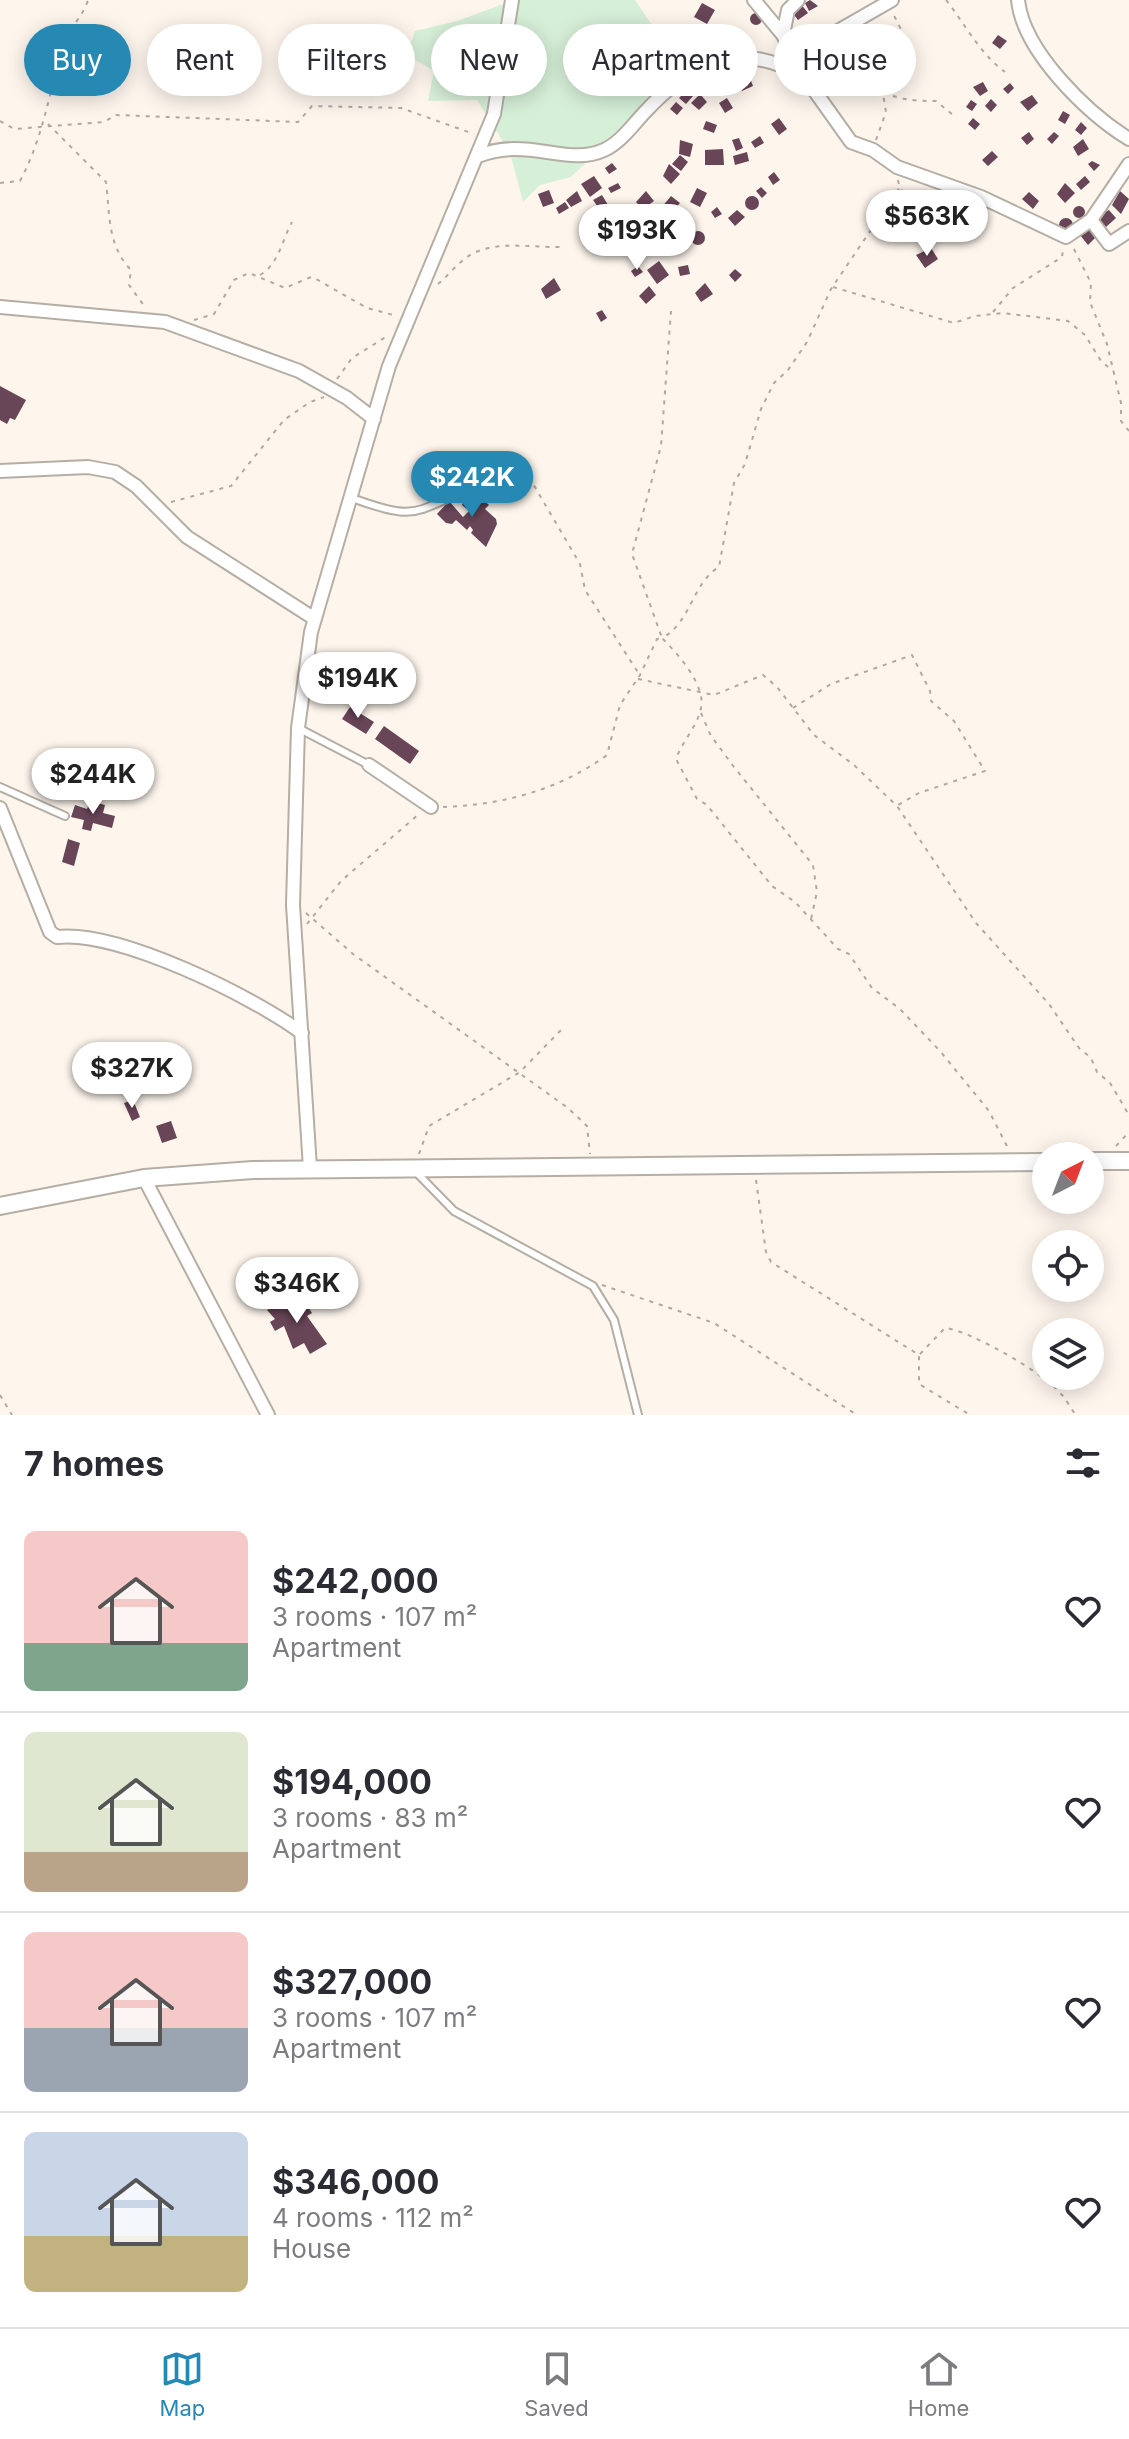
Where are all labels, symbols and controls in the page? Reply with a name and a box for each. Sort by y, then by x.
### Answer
chip: Buy [24,24,131,96]
chip: Rent [147,24,262,96]
chip: Filters [278,24,415,96]
chip: New [431,24,547,96]
chip: Apartment [563,24,758,96]
chip: House [774,24,916,96]
pin: $563K [871,190,983,258]
text: $563K [884,200,970,231]
pin: $193K [581,204,693,272]
text: $193K [597,214,677,245]
pin: $242K [416,451,528,519]
text: $242K [429,461,515,492]
pin: $194K [302,652,414,720]
text: $194K [317,662,399,693]
pin: $244K [37,748,149,816]
text: $244K [50,758,136,789]
pin: $327K [76,1042,188,1110]
text: $327K [90,1052,174,1083]
north arrow [1032,1142,1104,1214]
map controls [1032,1142,1104,1390]
button: locate [1032,1230,1104,1302]
pin: $346K [241,1257,353,1325]
text: $346K [254,1267,340,1298]
button: layers [1032,1318,1104,1390]
icon: filters [1061,1441,1105,1485]
text: 7 homes [24,1443,164,1484]
text: $242,000 [272,1560,439,1601]
icon: home [88,1563,184,1659]
icon: heart [1061,1589,1105,1633]
text: 3 rooms · 107 m² [272,1601,477,1632]
text: Apartment [272,1632,401,1663]
text: $194,000 [272,1761,432,1802]
icon: home [88,1764,184,1860]
icon: heart [1061,1790,1105,1834]
text: 3 rooms · 83 m² [272,1802,468,1833]
text: Apartment [272,1833,401,1864]
text: $327,000 [272,1961,432,2002]
icon: home [88,1964,184,2060]
icon: heart [1061,1990,1105,2034]
text: 3 rooms · 107 m² [272,2002,477,2033]
text: Apartment [272,2033,401,2064]
text: $346,000 [272,2161,439,2202]
icon: home [88,2164,184,2260]
icon: heart [1061,2190,1105,2234]
text: 4 rooms · 112 m² [272,2202,474,2233]
text: House [272,2233,351,2264]
tab: Map [160,2347,205,2421]
tab: Saved [524,2347,589,2421]
tab: Home [908,2347,969,2421]

